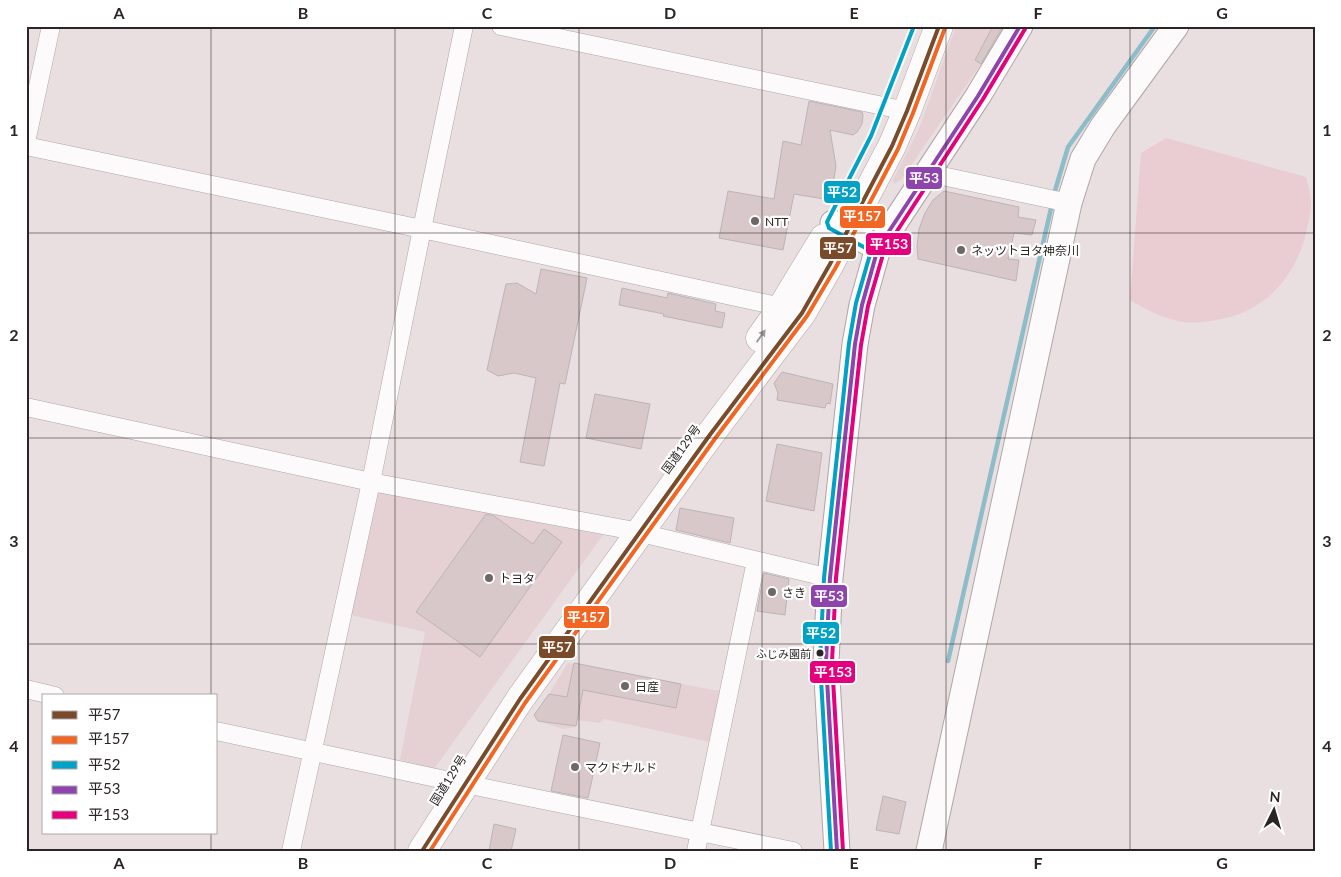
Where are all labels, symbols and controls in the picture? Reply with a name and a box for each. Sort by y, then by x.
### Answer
text: A [112,3,125,22]
text: B [298,3,308,22]
text: C [482,3,493,22]
text: D [664,3,676,22]
text: E [849,3,859,22]
text: F [1033,3,1043,22]
text: G [1216,3,1228,22]
text: 1 [9,120,19,139]
text: 1 [1322,120,1332,139]
line badge: 平53 [905,166,943,190]
text: 平53 [909,169,939,186]
line badge: 平52 [823,180,861,204]
text: 平52 [827,183,857,200]
line badge: 平157 [839,205,886,229]
text: 平157 [843,207,881,224]
place label: NTT [765,214,788,229]
marker: NTT [749,215,761,227]
line badge: 平153 [865,232,912,256]
text: 平153 [870,235,908,252]
line badge: 平57 [819,236,857,260]
text: 平57 [823,239,853,256]
place label: ネッツトヨタ神奈川 [971,243,1079,258]
marker: ネッツトヨタ神奈川 [955,244,967,256]
text: 2 [9,325,19,344]
text: 2 [1322,325,1332,344]
one-way arrow [756,330,766,343]
street label: 国道129号 [658,422,704,476]
text: 3 [9,531,19,550]
text: 3 [1322,531,1332,550]
place label: トヨタ [499,571,535,586]
marker: トヨタ [483,572,495,584]
line badge: 平53 [810,584,848,608]
place label: さき [782,585,806,600]
marker: さき [766,586,778,598]
text: 平53 [814,587,844,604]
line badge: 平157 [563,605,610,629]
text: 平157 [567,608,605,625]
line badge: 平52 [802,621,840,645]
text: 平52 [806,624,836,641]
line badge: 平57 [538,635,576,659]
text: 平57 [542,638,572,655]
place label: ふじみ園前 [756,647,811,660]
marker: ふじみ園前 [815,648,825,658]
line badge: 平153 [809,660,856,684]
text: 平153 [814,663,852,680]
place label: 日産 [635,679,659,694]
marker: 日産 [619,680,631,692]
legend [42,694,218,834]
text: 平57 [88,705,121,723]
text: 平157 [88,729,129,747]
text: 4 [9,736,19,755]
text: 4 [1322,736,1332,755]
street label: 国道129号 [427,752,469,808]
text: 平52 [88,755,120,773]
place label: マクドナルド [585,760,657,775]
marker: マクドナルド [569,761,581,773]
text: 平53 [88,779,120,797]
north arrow [1248,784,1298,834]
text: N [1269,788,1281,805]
text: 平153 [88,805,129,823]
text: A [112,853,125,872]
text: B [298,853,308,872]
text: C [482,853,493,872]
text: D [664,853,676,872]
text: E [849,853,859,872]
text: F [1033,853,1043,872]
text: G [1216,853,1228,872]

